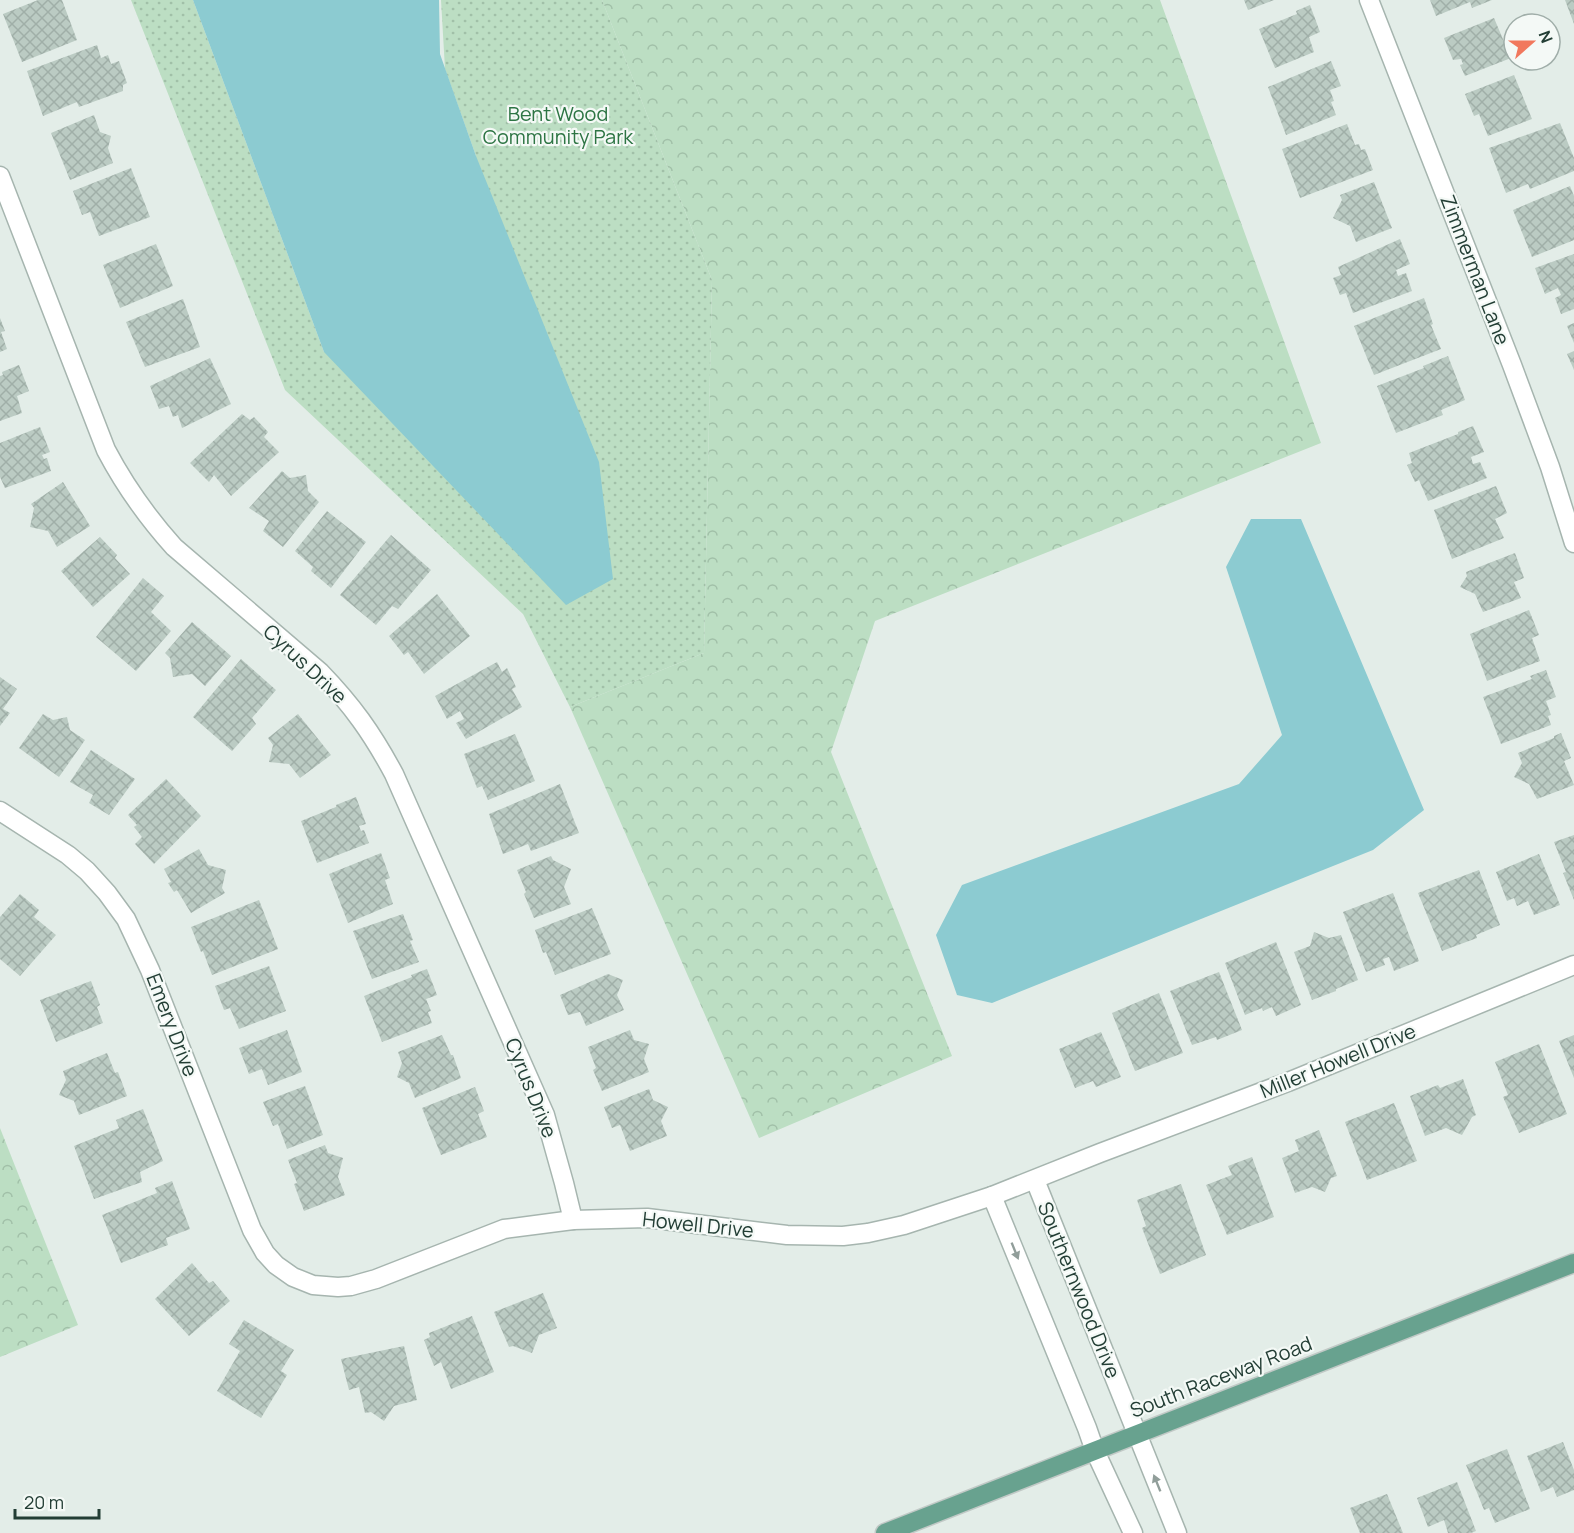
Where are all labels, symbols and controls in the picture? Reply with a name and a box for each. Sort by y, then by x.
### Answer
north arrow [1502,12,1562,72]
text: N [1534,27,1558,46]
park label: Bent Wood Community Park [483,100,634,150]
street label: Zimmerman Lane [1434,191,1516,349]
street label: Cyrus Drive [258,618,353,709]
street label: Emery Drive [140,969,204,1080]
street label: Miller Howell Drive [1256,1017,1420,1104]
street label: Cyrus Drive [499,1034,564,1142]
street label: Southernwood Drive [1032,1198,1127,1382]
street label: Howell Drive [641,1205,755,1244]
one-way arrow [1010,1242,1020,1260]
street label: South Raceway Road [1126,1329,1316,1424]
one-way arrow [1152,1474,1162,1492]
scale bar [15,1482,99,1520]
text: 20 m [24,1490,64,1514]

